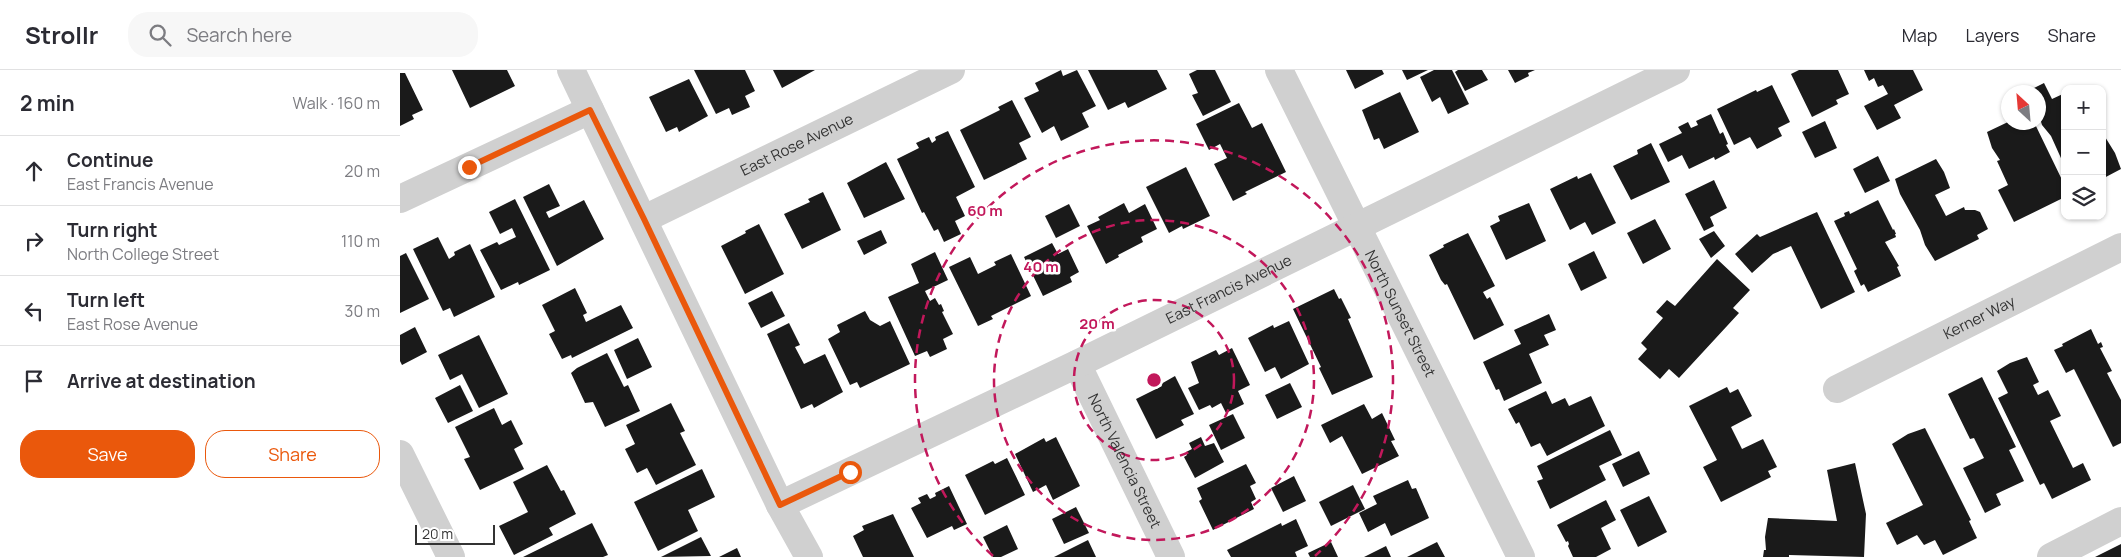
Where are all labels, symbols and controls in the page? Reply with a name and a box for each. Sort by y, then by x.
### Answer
search box [128,12,478,57]
text: Strollr [25,18,98,51]
icon: search [146,21,174,49]
text: Search here [186,22,292,48]
text: Map [1902,23,1937,47]
text: Layers [1965,23,2019,47]
text: Share [2047,23,2096,47]
north arrow [2001,85,2046,130]
map controls [2061,85,2106,220]
button: + [2061,85,2106,130]
text: 2 min [20,89,75,117]
text: Walk · 160 m [292,92,380,114]
street label: East Rose Avenue [737,108,857,181]
button: − [2061,130,2106,175]
text: Continue [67,147,153,173]
route end [458,156,481,179]
icon: ahead [20,157,48,185]
text: 20 m [344,160,380,182]
text: East Francis Avenue [67,173,214,195]
button: layers [2061,175,2106,220]
text: 60 m [967,200,1003,221]
text: Turn right [67,217,157,243]
icon: right [20,227,48,255]
text: 110 m [341,230,380,252]
text: North College Street [67,243,219,265]
street label: North Sunset Street [1360,246,1441,380]
street label: East Francis Avenue [1162,249,1295,329]
text: 40 m [1023,256,1059,277]
text: Turn left [67,287,145,313]
street label: Kerner Way [1940,291,2019,344]
icon: left [20,297,48,325]
text: 30 m [345,300,380,322]
text: East Rose Avenue [67,313,198,335]
text: 20 m [1079,313,1115,334]
icon: arrive [20,367,48,395]
text: Arrive at destination [67,368,256,394]
centre of rings [1145,371,1163,389]
street label: North Valencia Street [1083,390,1166,532]
button: Save [20,430,195,478]
button: Share [205,430,380,478]
route start [839,461,862,484]
scale bar [415,522,495,545]
text: 20 m [422,524,453,543]

